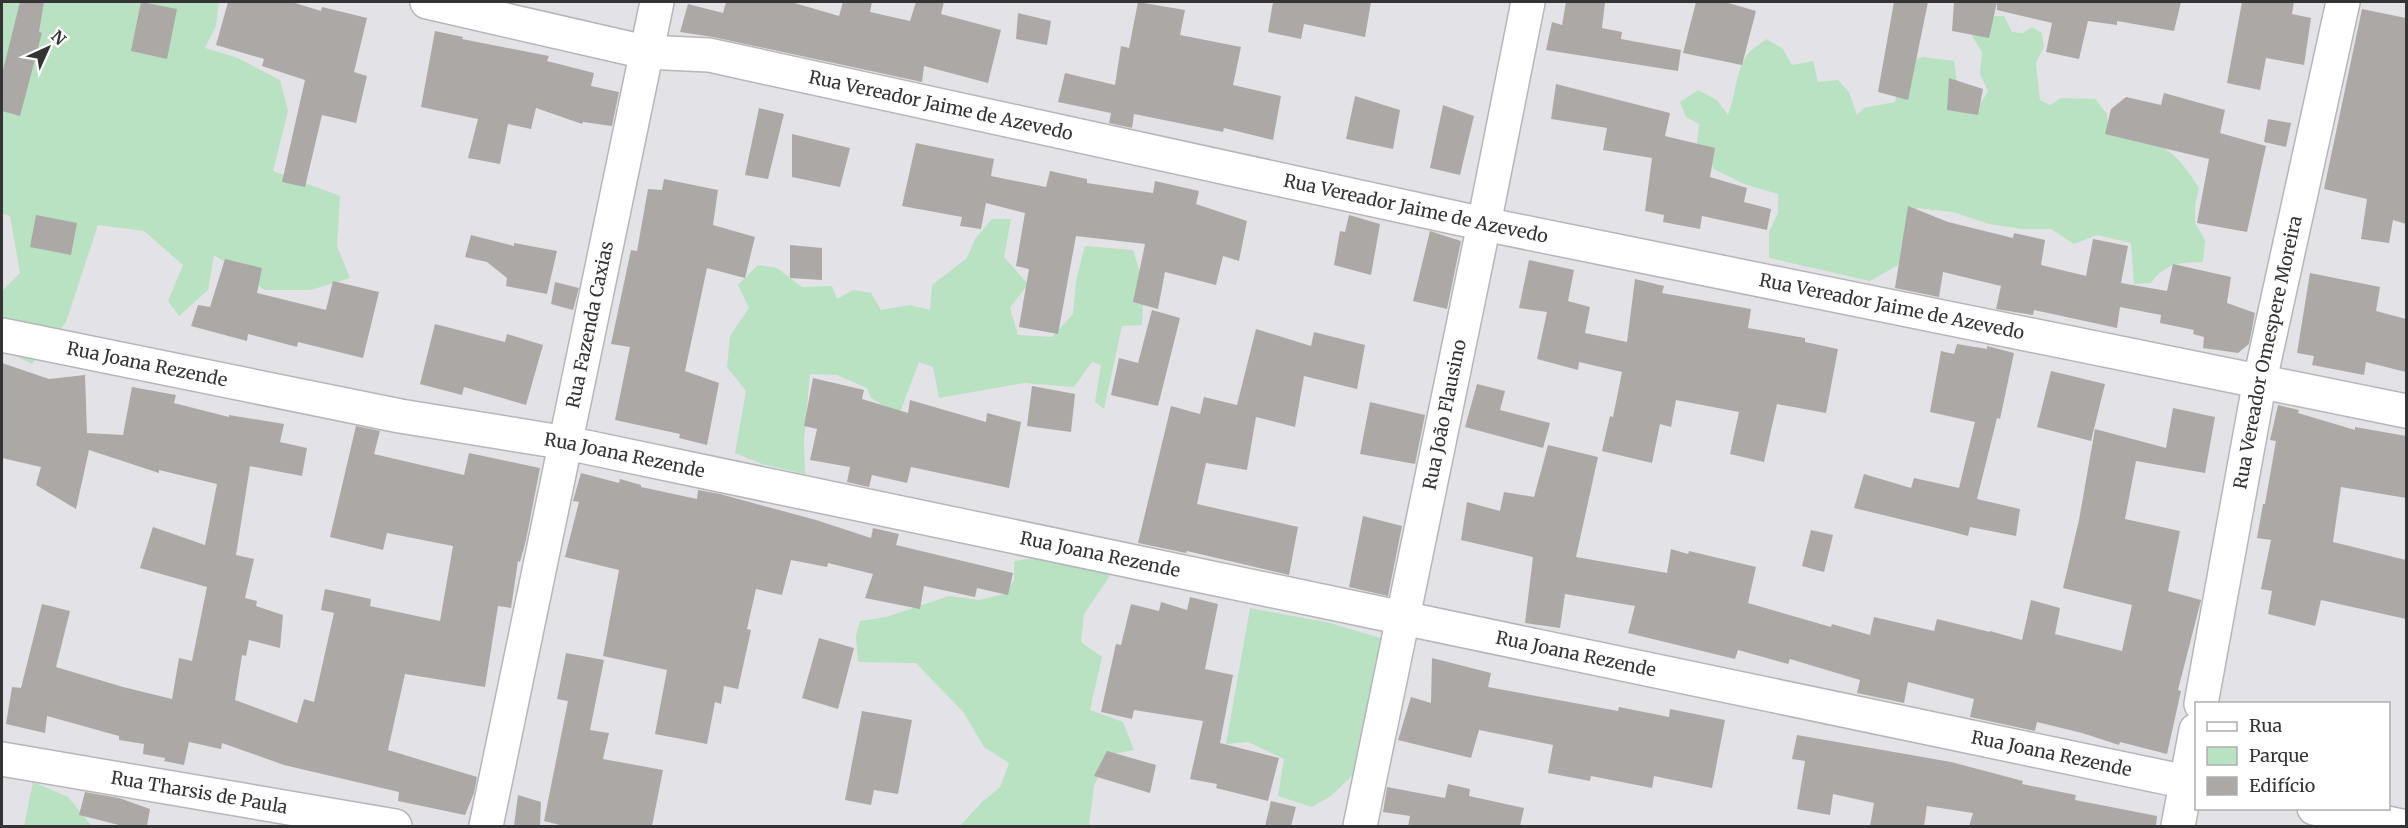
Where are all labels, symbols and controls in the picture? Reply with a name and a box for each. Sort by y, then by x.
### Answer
north arrow [18,18,78,78]
text: N [47,26,70,49]
street label: Rua Vereador Jaime de Azevedo [807,65,1075,145]
street label: Rua Vereador Jaime de Azevedo [1281,169,1550,248]
street label: Rua Vereador Omespere Moreira [2228,213,2307,491]
street label: Rua Fazenda Caxias [561,239,618,410]
street label: Rua Vereador Jaime de Azevedo [1757,268,2026,344]
street label: Rua Joana Rezende [65,336,229,392]
street label: Rua João Flausino [1418,337,1471,492]
street label: Rua Joana Rezende [543,427,707,483]
street label: Rua Joana Rezende [1018,526,1182,582]
street label: Rua Joana Rezende [1494,626,1658,682]
legend [2195,702,2390,810]
text: Rua [2249,714,2283,737]
street label: Rua Joana Rezende [1969,725,2134,781]
text: Parque [2249,744,2309,767]
street label: Rua Tharsis de Paula [109,766,290,819]
text: Edifício [2249,774,2315,797]

